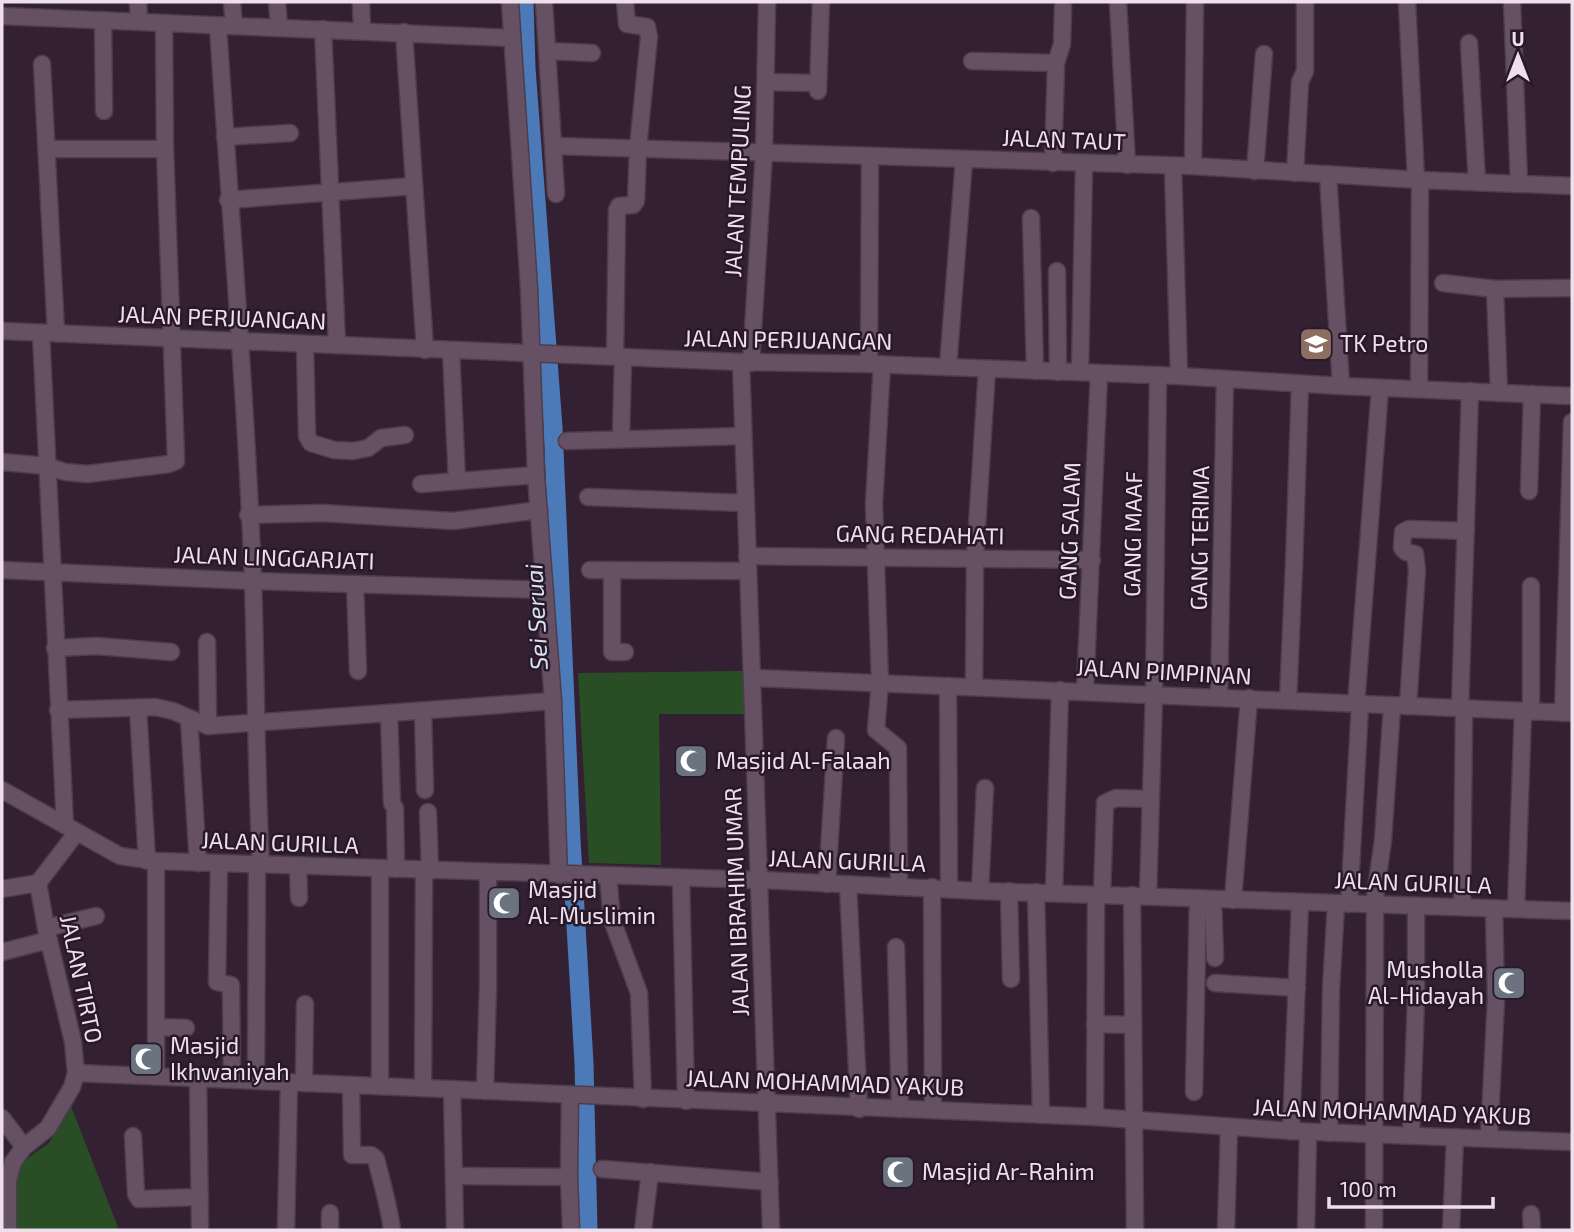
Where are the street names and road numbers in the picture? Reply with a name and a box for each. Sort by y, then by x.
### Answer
street label: JALAN TEMPULING [718,84,756,278]
street label: JALAN TAUT [1002,123,1126,155]
street label: JALAN PERJUANGAN [117,299,327,335]
street label: JALAN PERJUANGAN [683,323,893,355]
street label: GANG SALAM [1053,461,1085,600]
street label: GANG TERIMA [1184,465,1214,611]
street label: GANG MAAF [1117,471,1147,597]
street label: GANG REDAHATI [835,519,1005,549]
street label: JALAN LINGGARJATI [173,539,375,575]
street label: JALAN PIMPINAN [1076,652,1253,690]
street label: JALAN IBRAHIM UMAR [718,787,754,1017]
street label: JALAN GURILLA [201,825,360,859]
street label: JALAN GURILLA [768,843,927,877]
street label: JALAN GURILLA [1334,865,1493,899]
street label: JALAN TIRTO [55,912,109,1046]
street label: JALAN MOHAMMAD YAKUB [685,1063,965,1101]
street label: JALAN MOHAMMAD YAKUB [1252,1092,1532,1130]

